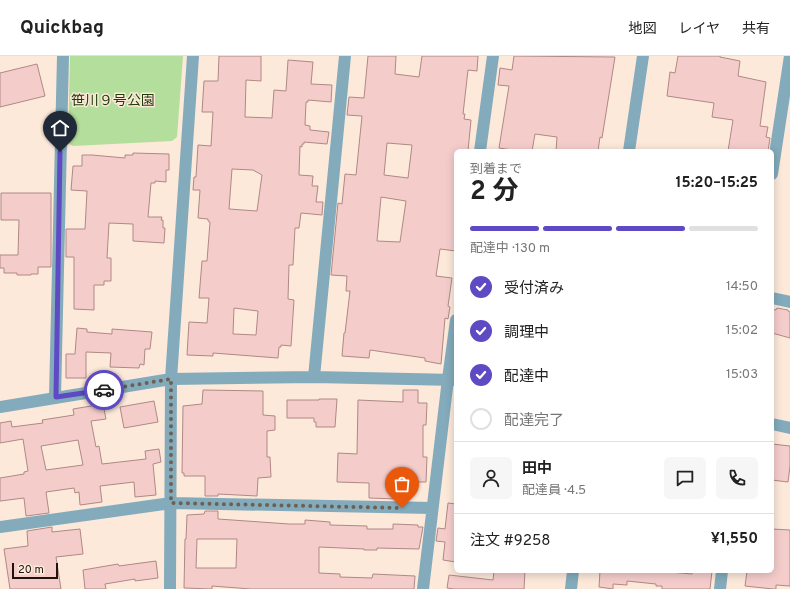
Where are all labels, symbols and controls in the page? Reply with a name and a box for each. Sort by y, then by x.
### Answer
text: Quickbag [20,16,104,40]
text: 地図 [628,21,656,38]
text: レイヤ [678,21,720,38]
text: 共有 [742,21,770,38]
park label: 笹川９号公園 [71,93,155,110]
pin [43,111,77,152]
icon: home [49,117,71,139]
text: 到着まで [470,162,522,178]
text: 15:20–15:25 [675,174,758,193]
text: 2 分 [470,176,518,209]
text: 配達中 · 130 m [470,241,550,257]
icon: check [470,276,492,298]
text: 14:50 [726,279,758,295]
text: 受付済み [504,280,564,299]
icon: check [470,320,492,342]
text: 15:02 [726,323,758,339]
text: 調理中 [504,324,549,343]
icon: check [470,364,492,386]
text: 15:03 [726,367,758,383]
text: 配達中 [504,368,549,387]
courier [84,370,124,410]
icon: car [93,379,115,401]
text: 配達完了 [504,412,564,431]
button: person [470,457,512,499]
button: chat [664,457,706,499]
button: phone [716,457,758,499]
text: 田中 [522,460,552,479]
pin [385,467,419,508]
icon: bag [391,473,413,495]
text: 配達員 · 4.5 [522,483,586,499]
text: ¥1,550 [711,530,758,549]
text: 注文 #9258 [470,532,550,551]
scale bar [12,561,58,580]
text: 20 m [18,563,44,577]

